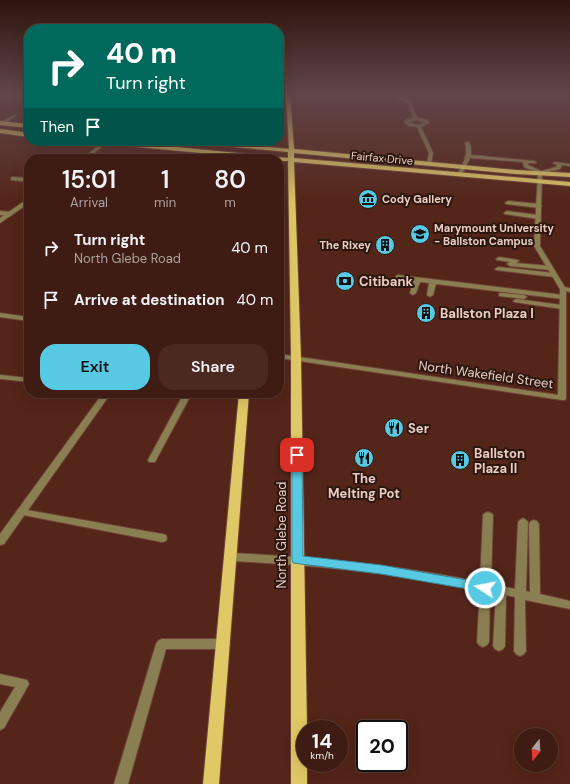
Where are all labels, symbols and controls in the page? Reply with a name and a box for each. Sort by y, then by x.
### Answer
text: 40 m [106,35,177,72]
icon: right [40,40,92,92]
text: Turn right [106,71,186,95]
icon: arrive [82,116,104,138]
text: Then [40,117,74,137]
street label: Fairfax Drive [350,148,414,168]
text: 15:01 [62,164,116,195]
text: 1 [161,164,169,195]
text: 80 [214,164,246,195]
museum icon: Cody Gallery [357,188,379,210]
place label: Cody Gallery [382,192,452,206]
text: Arrival [70,194,108,211]
text: min [154,194,176,211]
text: m [224,194,236,211]
place label: Marymount University - Ballston Campus [434,221,554,248]
school or university icon: Marymount University - Ballston Campus [409,223,431,245]
text: Turn right [74,230,145,250]
building icon: The Rixey [374,234,396,256]
icon: right [40,237,62,259]
text: 40 m [231,238,268,258]
place label: The Rixey [319,238,371,252]
text: North Glebe Road [74,250,181,267]
bank icon: Citibank [334,270,356,292]
place label: Citibank [359,273,414,290]
icon: arrive [40,289,62,311]
text: Arrive at destination [74,290,225,310]
text: 40 m [237,290,273,310]
building icon: Ballston Plaza I [415,302,437,324]
place label: Ballston Plaza I [440,305,534,322]
button: Exit [40,344,150,390]
button: Share [158,344,268,390]
street label: North Wakefield Street [417,357,554,392]
restaurant icon: Ser [383,417,405,439]
place label: Ser [408,420,430,437]
pin [280,438,314,472]
icon: arrive [286,444,308,466]
place label: Ballston Plaza II [474,445,525,477]
restaurant icon: The Melting Pot [353,447,375,469]
building icon: Ballston Plaza II [449,449,471,471]
place label: The Melting Pot [328,470,400,502]
street label: North Glebe Road [273,482,290,588]
position arrow [464,567,506,609]
speed limit sign: 20 [356,720,408,772]
text: 14 [312,728,332,754]
north arrow [514,728,558,772]
map controls [514,728,558,772]
text: km/h [310,749,334,762]

